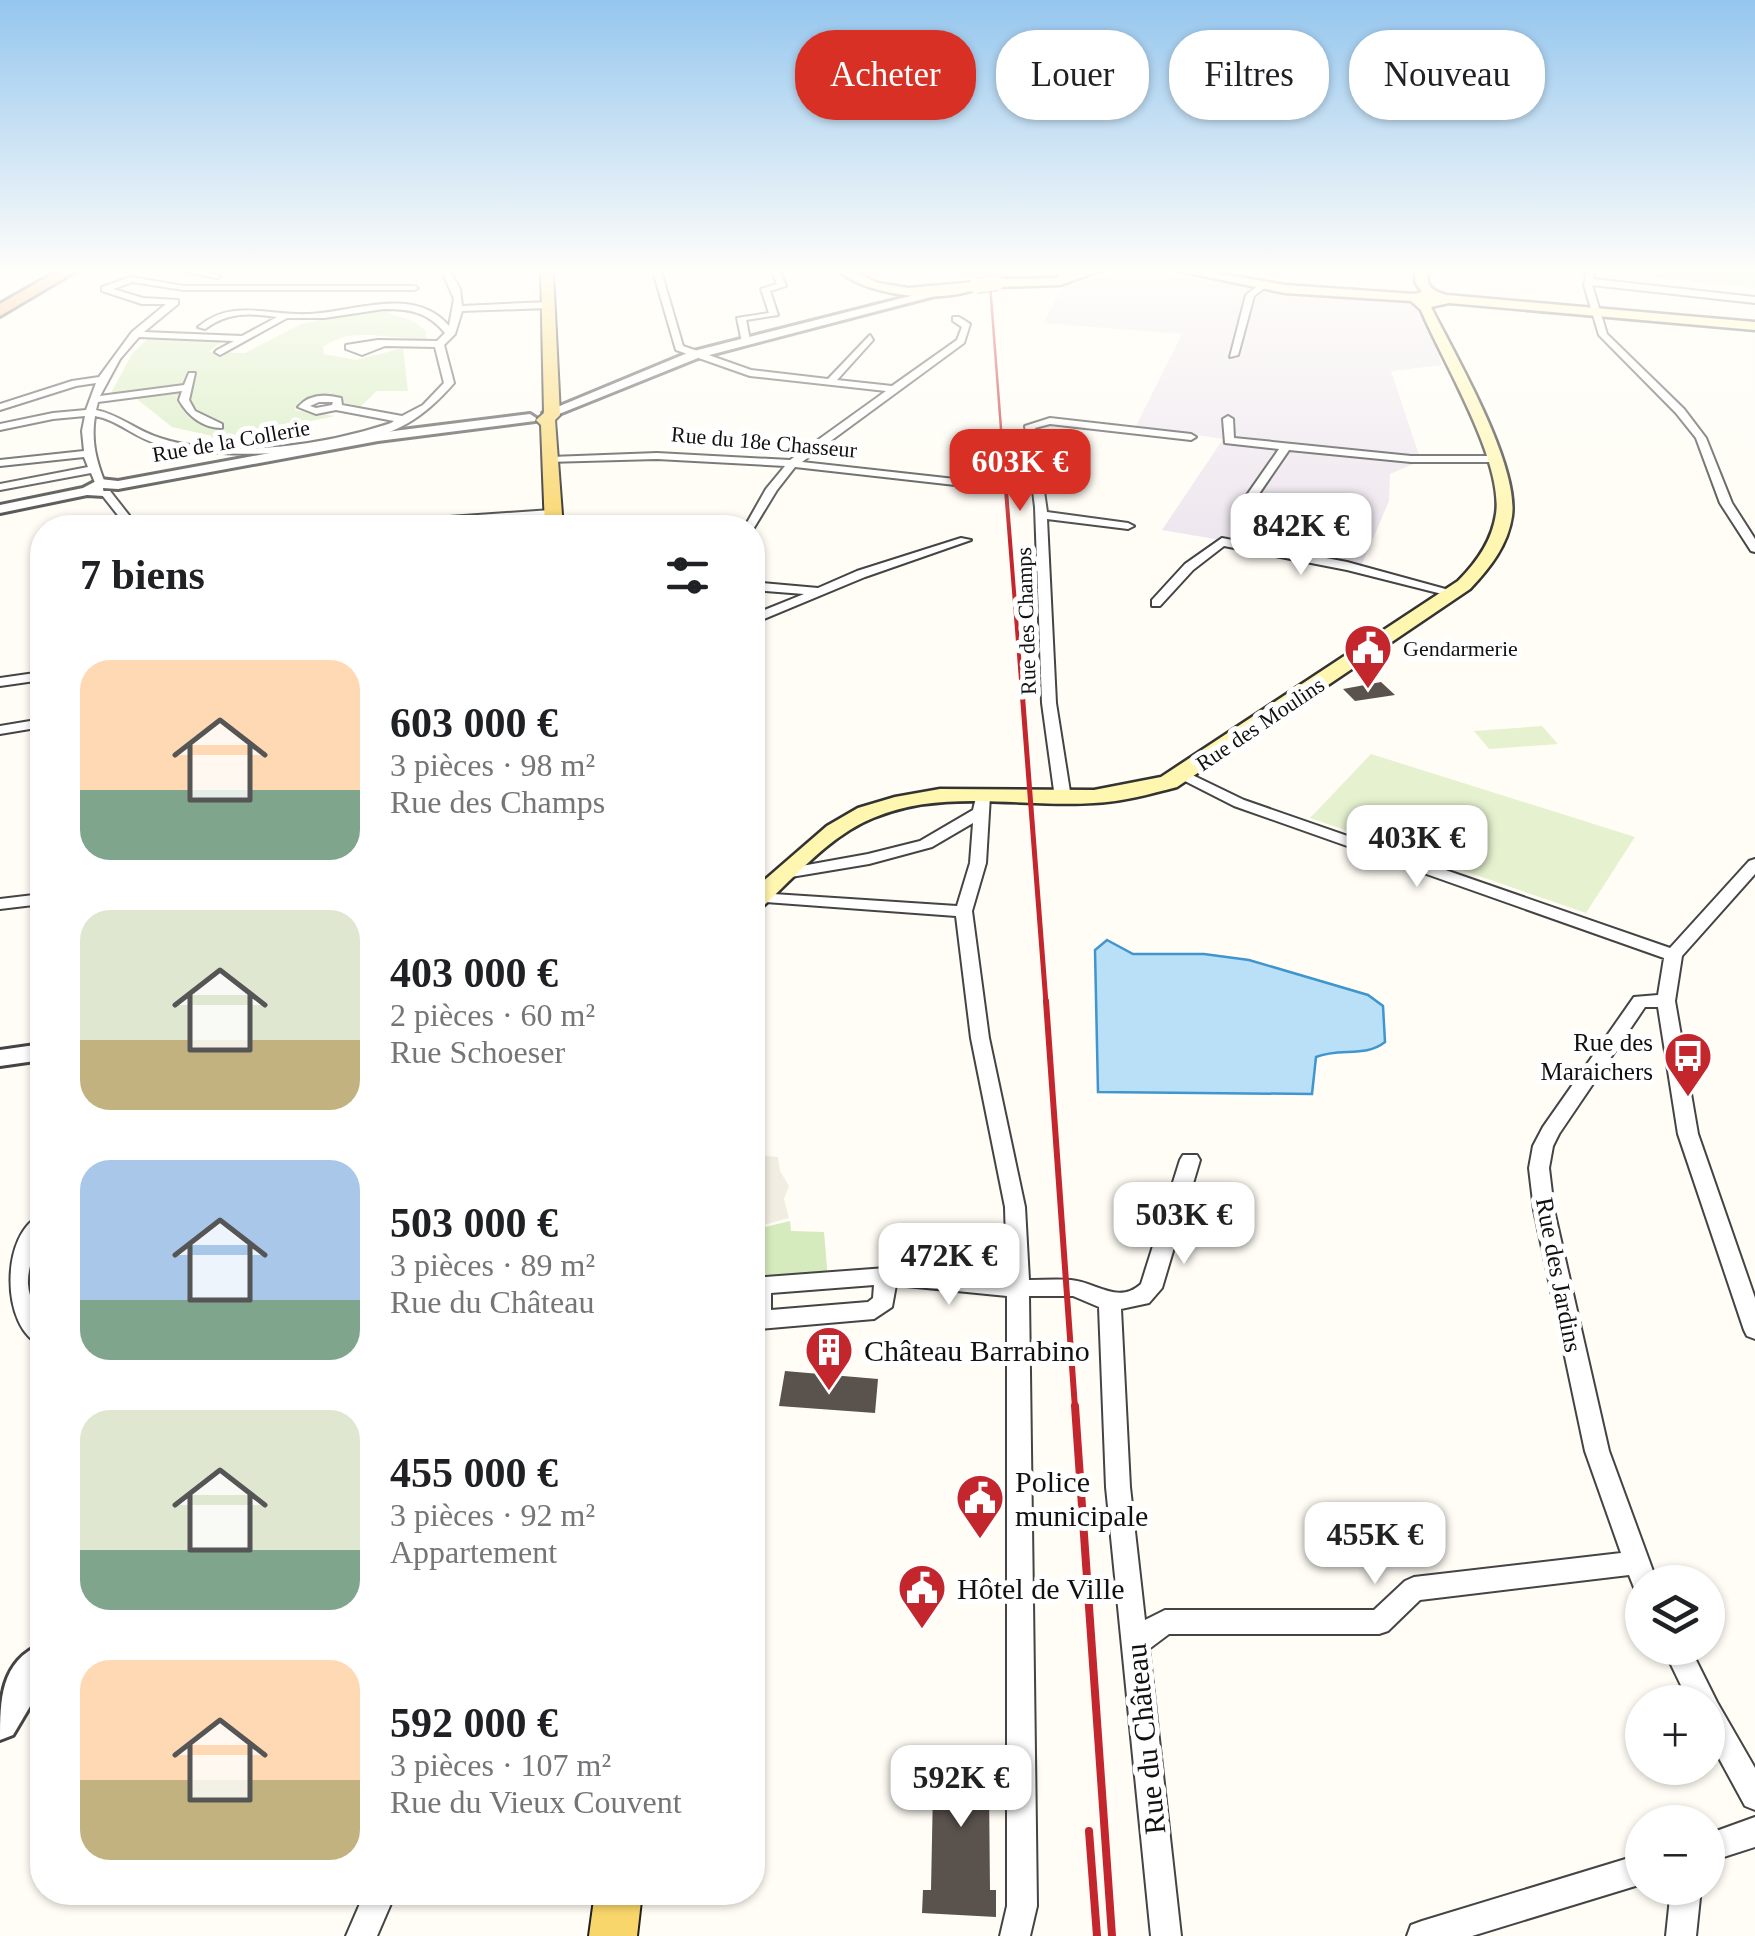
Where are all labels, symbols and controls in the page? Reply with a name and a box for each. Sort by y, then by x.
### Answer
chip: Acheter [795,30,976,120]
chip: Louer [996,30,1149,120]
chip: Filtres [1169,30,1329,120]
chip: Nouveau [1349,30,1545,120]
street label: Rue de la Collerie [150,415,312,467]
street label: Rue du 18e Chasseur [670,421,859,463]
pin: 603K € [939,429,1101,514]
text: 603K € [972,443,1068,479]
pin: 842K € [1220,493,1382,578]
text: 842K € [1253,507,1349,543]
street label: Rue des Champs [1011,547,1041,695]
icon: filters [660,548,715,603]
text: 7 biens [80,552,205,598]
public building icon: Gendarmerie [1342,622,1394,690]
place label: Gendarmerie [1403,636,1518,661]
street label: Rue des Moulins [1191,672,1329,776]
icon: home [160,700,280,820]
text: 603 000 € [390,700,558,746]
text: 3 pièces · 98 m² [390,747,595,783]
text: Rue des Champs [390,784,605,820]
pin: 403K € [1336,805,1498,890]
text: 403K € [1369,819,1465,855]
icon: home [160,950,280,1070]
text: 403 000 € [390,950,558,996]
text: 2 pièces · 60 m² [390,997,595,1033]
place label: Rue des Maraichers [1541,1029,1653,1085]
bus stop icon: Rue des Maraichers [1662,1030,1714,1098]
text: Rue Schoeser [390,1034,565,1070]
pin: 503K € [1103,1182,1265,1267]
street label: Rue des Jardins [1531,1195,1587,1355]
text: 503K € [1136,1196,1232,1232]
icon: home [160,1200,280,1320]
text: 503 000 € [390,1200,558,1246]
pin: 472K € [868,1223,1030,1308]
text: 472K € [901,1237,997,1273]
text: 3 pièces · 89 m² [390,1247,595,1283]
text: Rue du Château [390,1284,594,1320]
building icon: Château Barrabino [803,1324,855,1392]
place label: Château Barrabino [864,1334,1090,1367]
icon: home [160,1450,280,1570]
text: 455 000 € [390,1450,558,1496]
place label: Police municipale [1015,1465,1148,1532]
public building icon: Police municipale [954,1472,1006,1540]
text: 3 pièces · 92 m² [390,1497,595,1533]
pin: 455K € [1294,1502,1456,1587]
text: 455K € [1327,1516,1423,1552]
text: Appartement [390,1534,557,1570]
public building icon: Hôtel de Ville [896,1562,948,1630]
map controls [1625,1565,1725,1905]
button: layers [1625,1565,1725,1665]
place label: Hôtel de Ville [957,1572,1125,1605]
street label: Rue du Château [1119,1642,1171,1836]
button: + [1625,1685,1725,1785]
icon: home [160,1700,280,1820]
text: 592 000 € [390,1700,558,1746]
pin: 592K € [880,1745,1042,1830]
text: 3 pièces · 107 m² [390,1747,611,1783]
text: 592K € [913,1759,1009,1795]
text: Rue du Vieux Couvent [390,1784,682,1820]
button: − [1625,1805,1725,1905]

